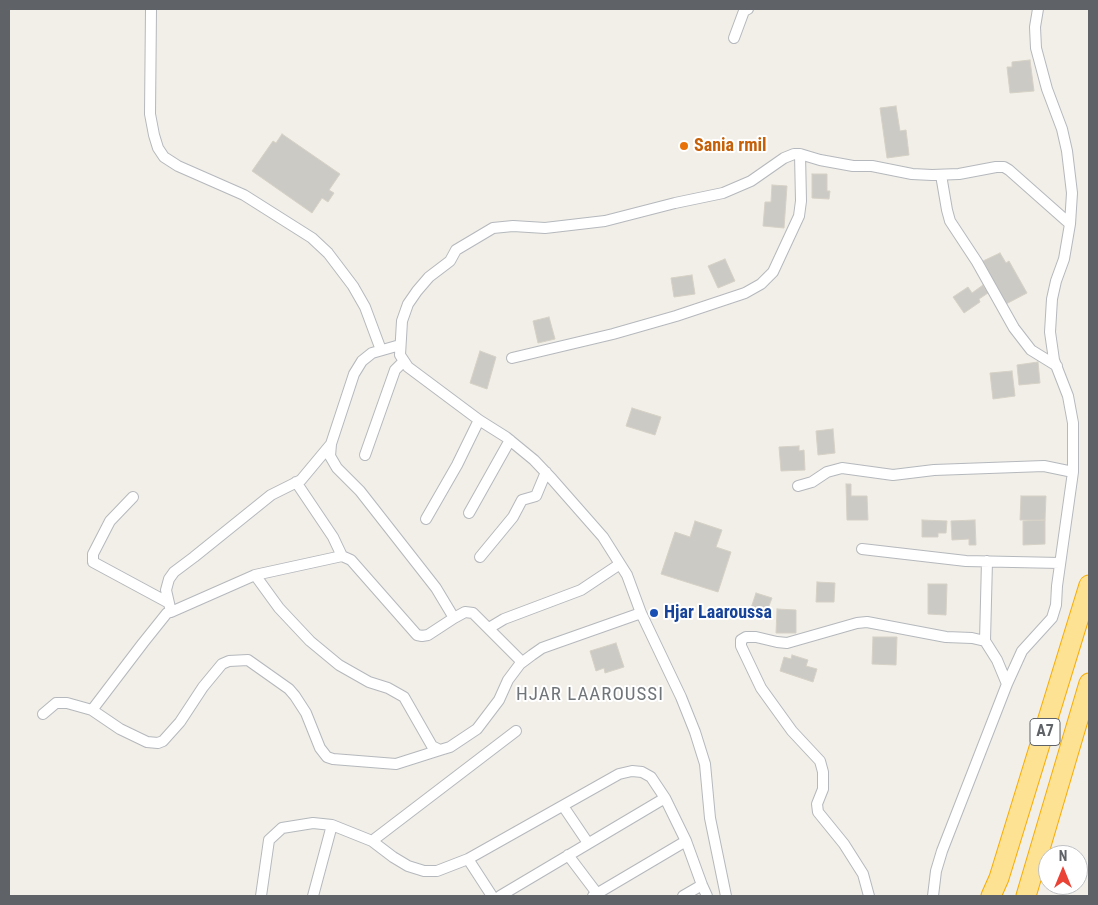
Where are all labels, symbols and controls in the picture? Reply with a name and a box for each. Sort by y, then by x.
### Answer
place label: Sania rmil [694,135,767,157]
marker: Sania rmil [678,140,690,152]
place label: Hjar Laaroussa [664,602,772,624]
marker: Hjar Laaroussa [648,607,660,619]
district label: HJAR LAAROUSSI [514,684,666,706]
road number: A7 [1030,719,1060,746]
north arrow [1038,845,1088,895]
text: N [1059,848,1067,864]

